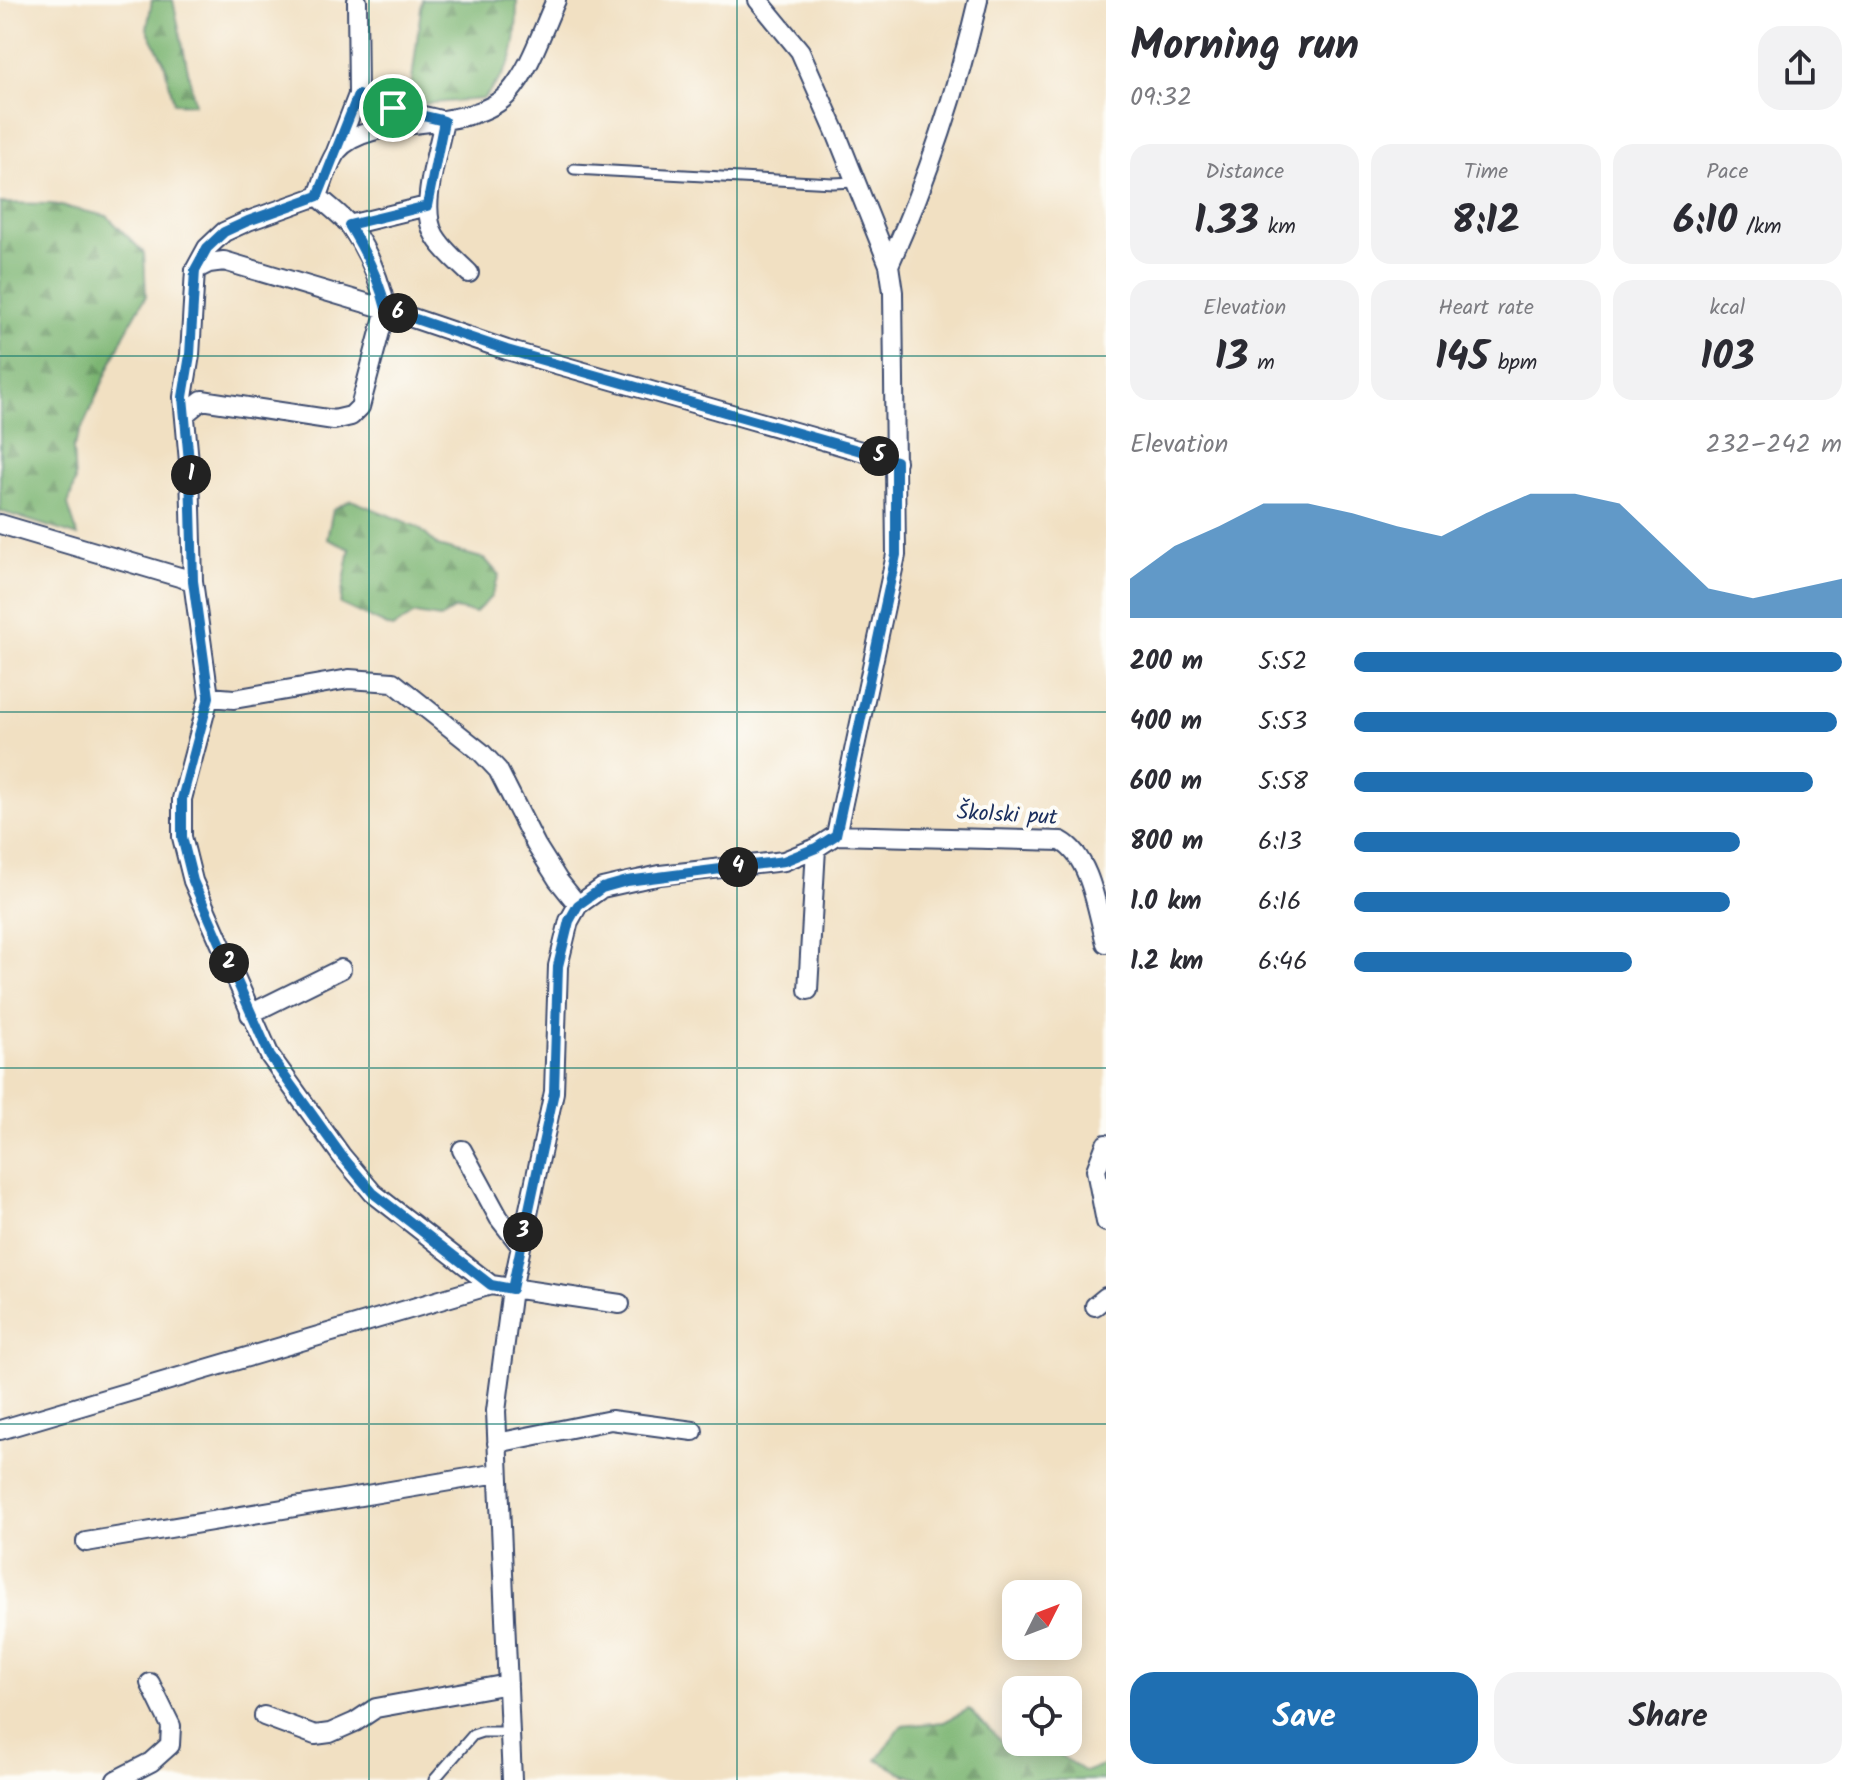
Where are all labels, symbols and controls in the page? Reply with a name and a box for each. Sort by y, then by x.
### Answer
text: Morning run [1130,12,1359,82]
button: share [1758,26,1842,110]
pin [359,74,427,142]
text: 09:32 [1130,77,1192,119]
icon: arrive [371,86,415,130]
text: Distance [1205,155,1284,190]
text: Time [1464,155,1508,190]
text: Pace [1706,155,1748,190]
text: 1.33 [1194,190,1259,254]
text: 8:12 [1452,190,1520,254]
text: 6:10 [1673,190,1737,254]
text: km [1259,210,1296,245]
text: /km [1737,210,1782,245]
text: Elevation [1203,291,1286,326]
text: Heart rate [1438,291,1534,326]
text: kcal [1709,291,1745,326]
pin: 6 [378,293,418,333]
text: 6 [392,295,404,330]
text: 13 [1215,326,1248,390]
text: 145 [1435,326,1489,390]
text: 103 [1700,326,1755,390]
text: m [1248,346,1275,381]
text: bpm [1489,346,1537,381]
text: Elevation [1130,424,1228,466]
text: 232–242 m [1705,424,1842,466]
pin: 5 [859,436,899,476]
text: 5 [873,438,885,473]
pin: 1 [171,455,211,495]
text: 1 [188,457,194,492]
text: 200 m [1130,641,1203,683]
text: 5:52 [1258,641,1307,683]
text: 400 m [1130,701,1202,743]
text: 5:53 [1258,701,1307,743]
text: 600 m [1130,761,1202,803]
text: 5:58 [1258,761,1308,803]
street label: Školski put [956,796,1059,836]
text: 800 m [1130,821,1203,863]
text: 6:13 [1258,821,1302,863]
pin: 4 [718,847,758,887]
text: 4 [732,849,744,884]
text: 1.0 km [1130,881,1201,923]
text: 6:16 [1258,881,1301,923]
text: 1.2 km [1130,941,1203,983]
text: 6:46 [1258,941,1308,983]
pin: 2 [209,943,249,983]
text: 2 [223,945,235,980]
pin: 3 [503,1212,543,1252]
text: 3 [517,1214,529,1249]
north arrow [1002,1580,1082,1660]
map controls [1002,1580,1082,1756]
button: Save [1130,1672,1478,1764]
button: Share [1494,1672,1842,1764]
button: locate [1002,1676,1082,1756]

